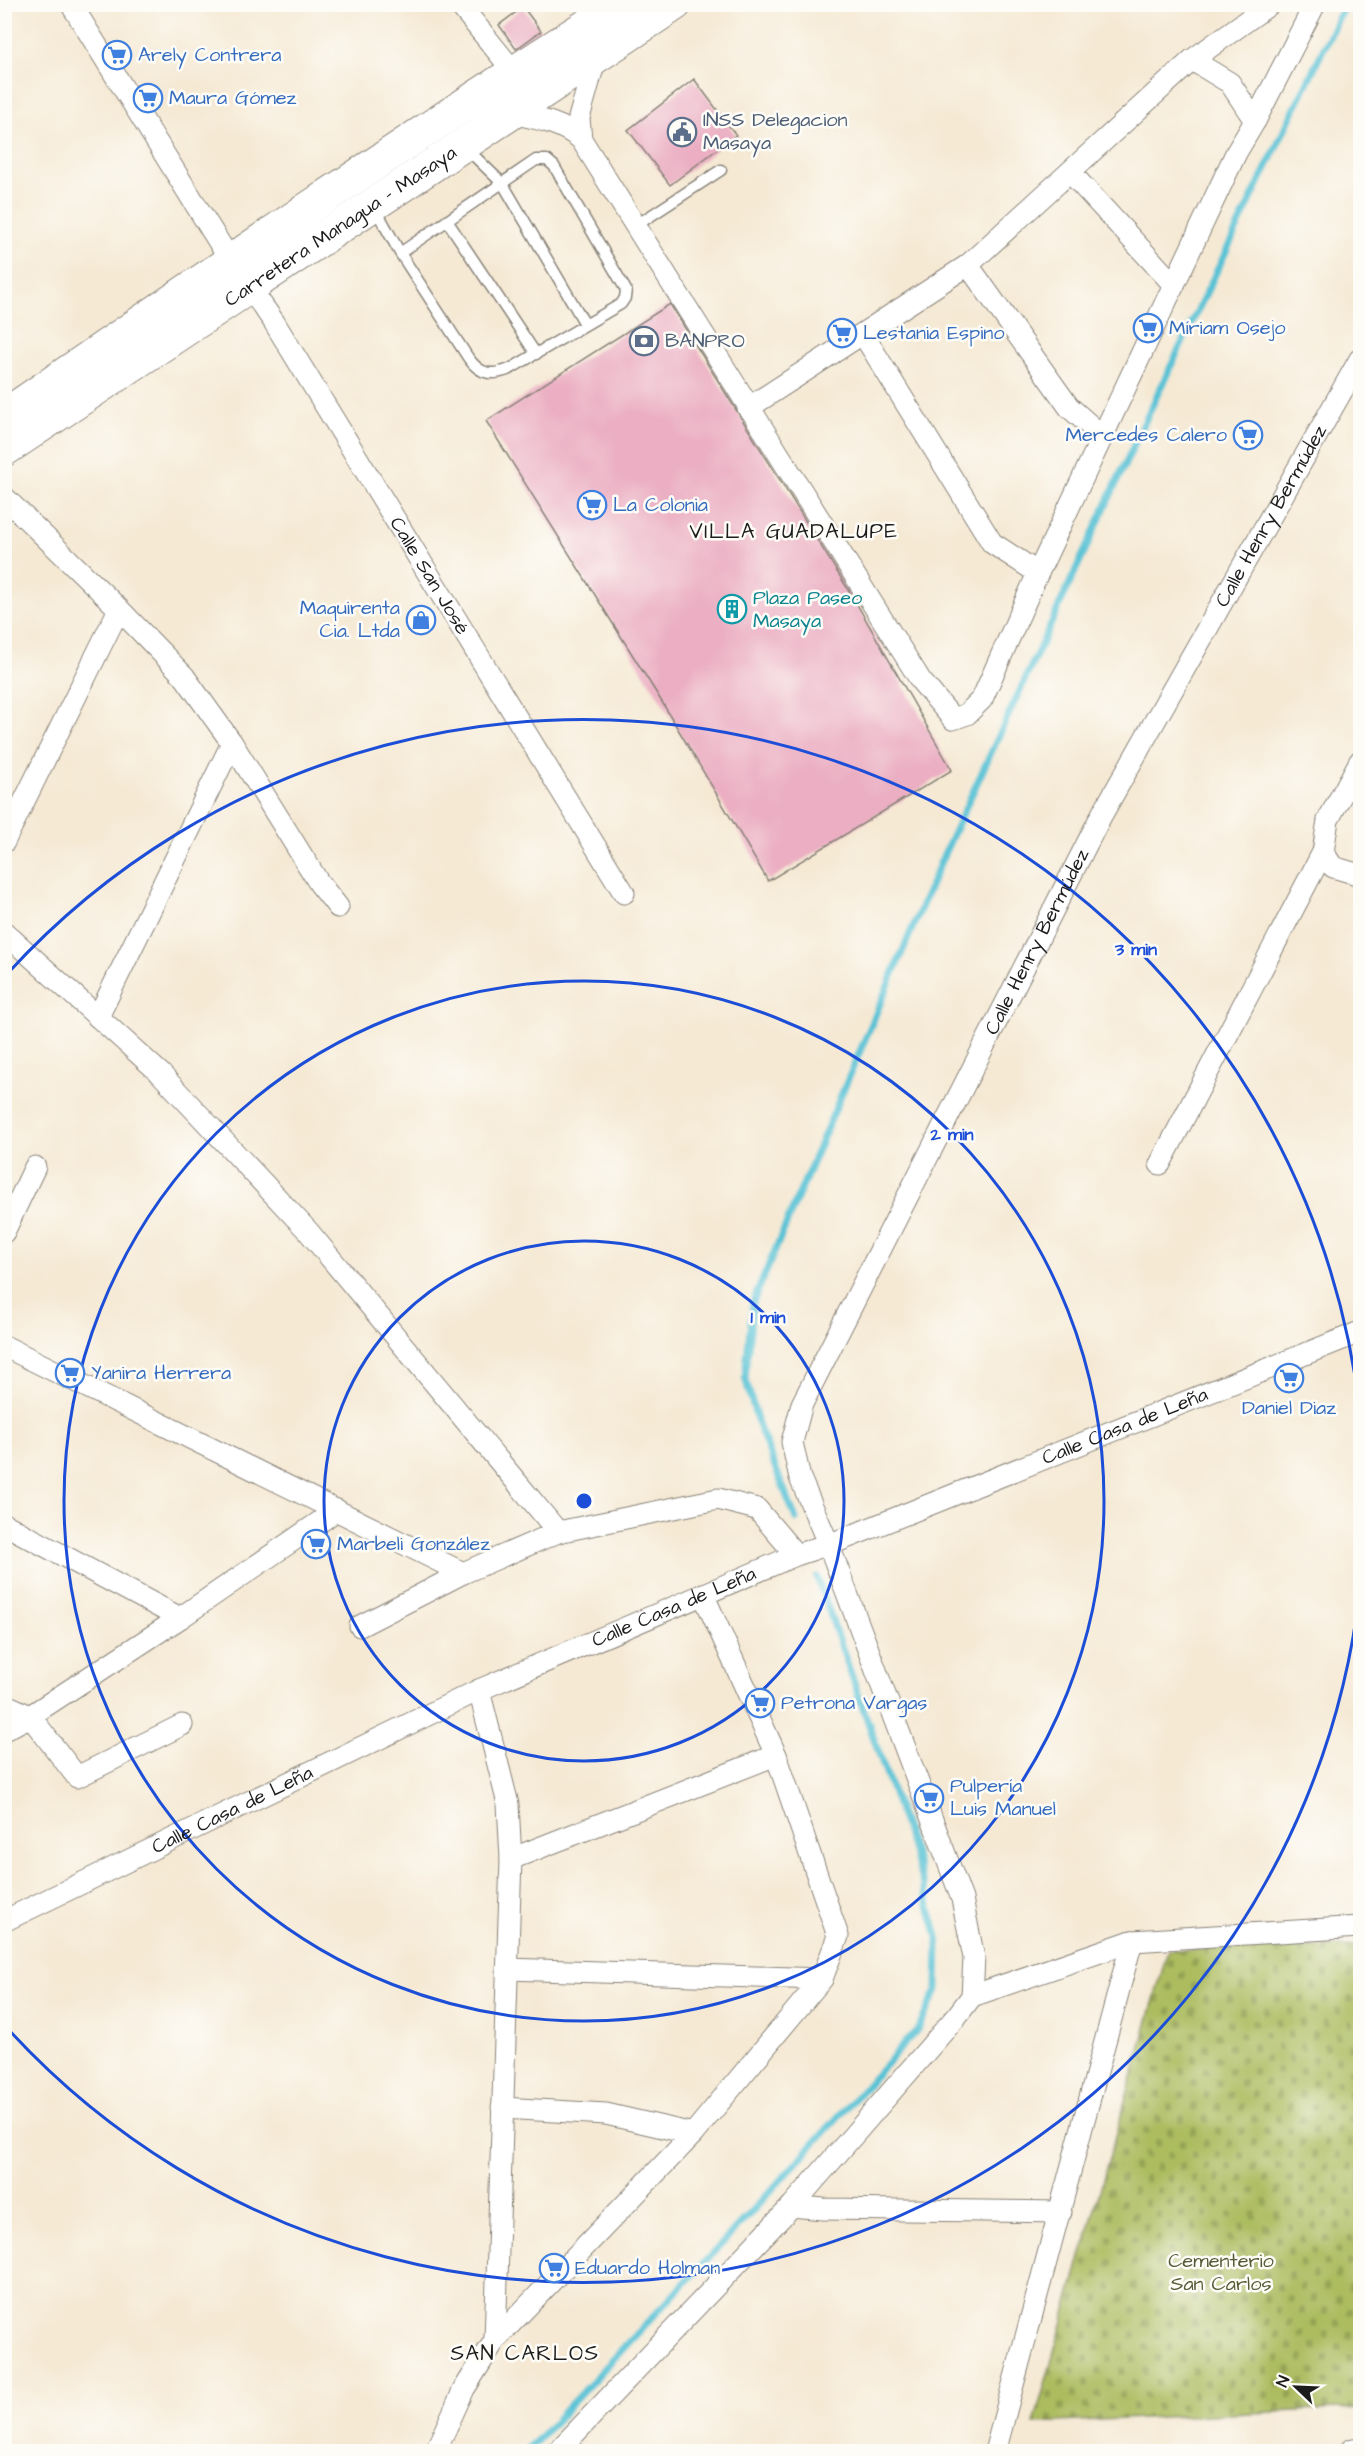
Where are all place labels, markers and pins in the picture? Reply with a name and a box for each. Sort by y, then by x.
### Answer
supermarket icon: Arely Contrera [101,39,133,71]
place label: Arely Contrera [138,41,281,70]
supermarket icon: Maura Gómez [132,82,164,114]
place label: Maura Gómez [169,84,297,112]
place label: INSS Delegacion Masaya [703,106,847,158]
public building icon: INSS Delegacion Masaya [666,116,698,148]
supermarket icon: Míriam Osejo [1132,312,1164,344]
place label: Míriam Osejo [1169,314,1285,342]
supermarket icon: Lestania Espino [826,317,858,349]
place label: Lestania Espino [863,319,1004,347]
bank icon: BANPRO [628,325,660,357]
place label: BANPRO [665,327,745,355]
supermarket icon: Mercedes Calero [1232,419,1264,451]
place label: Mercedes Calero [1065,421,1227,449]
supermarket icon: La Colonia [576,489,608,521]
place label: La Colonia [613,491,708,519]
place label: Plaza Paseo Masaya [753,584,862,636]
building icon: Plaza Paseo Masaya [716,593,748,625]
place label: Maquirenta Cia. Ltda [300,594,400,645]
shop icon: Maquirenta Cia. Ltda [405,604,437,636]
supermarket icon: Yanira Herrera [54,1357,86,1389]
place label: Yanira Herrera [91,1359,231,1387]
supermarket icon: Daniel Diaz [1273,1362,1305,1394]
place label: Daniel Diaz [1242,1394,1336,1422]
centre of rings [574,1491,594,1511]
supermarket icon: Marbeli González [300,1528,332,1560]
place label: Marbeli González [337,1530,490,1558]
supermarket icon: Petrona Vargas [744,1687,776,1719]
place label: Petrona Vargas [781,1689,927,1718]
place label: Pulpería Luis Manuel [950,1772,1056,1823]
supermarket icon: Pulpería Luis Manuel [913,1782,945,1814]
supermarket icon: Eduardo Holman [538,2252,570,2284]
place label: Eduardo Holman [575,2254,720,2282]

